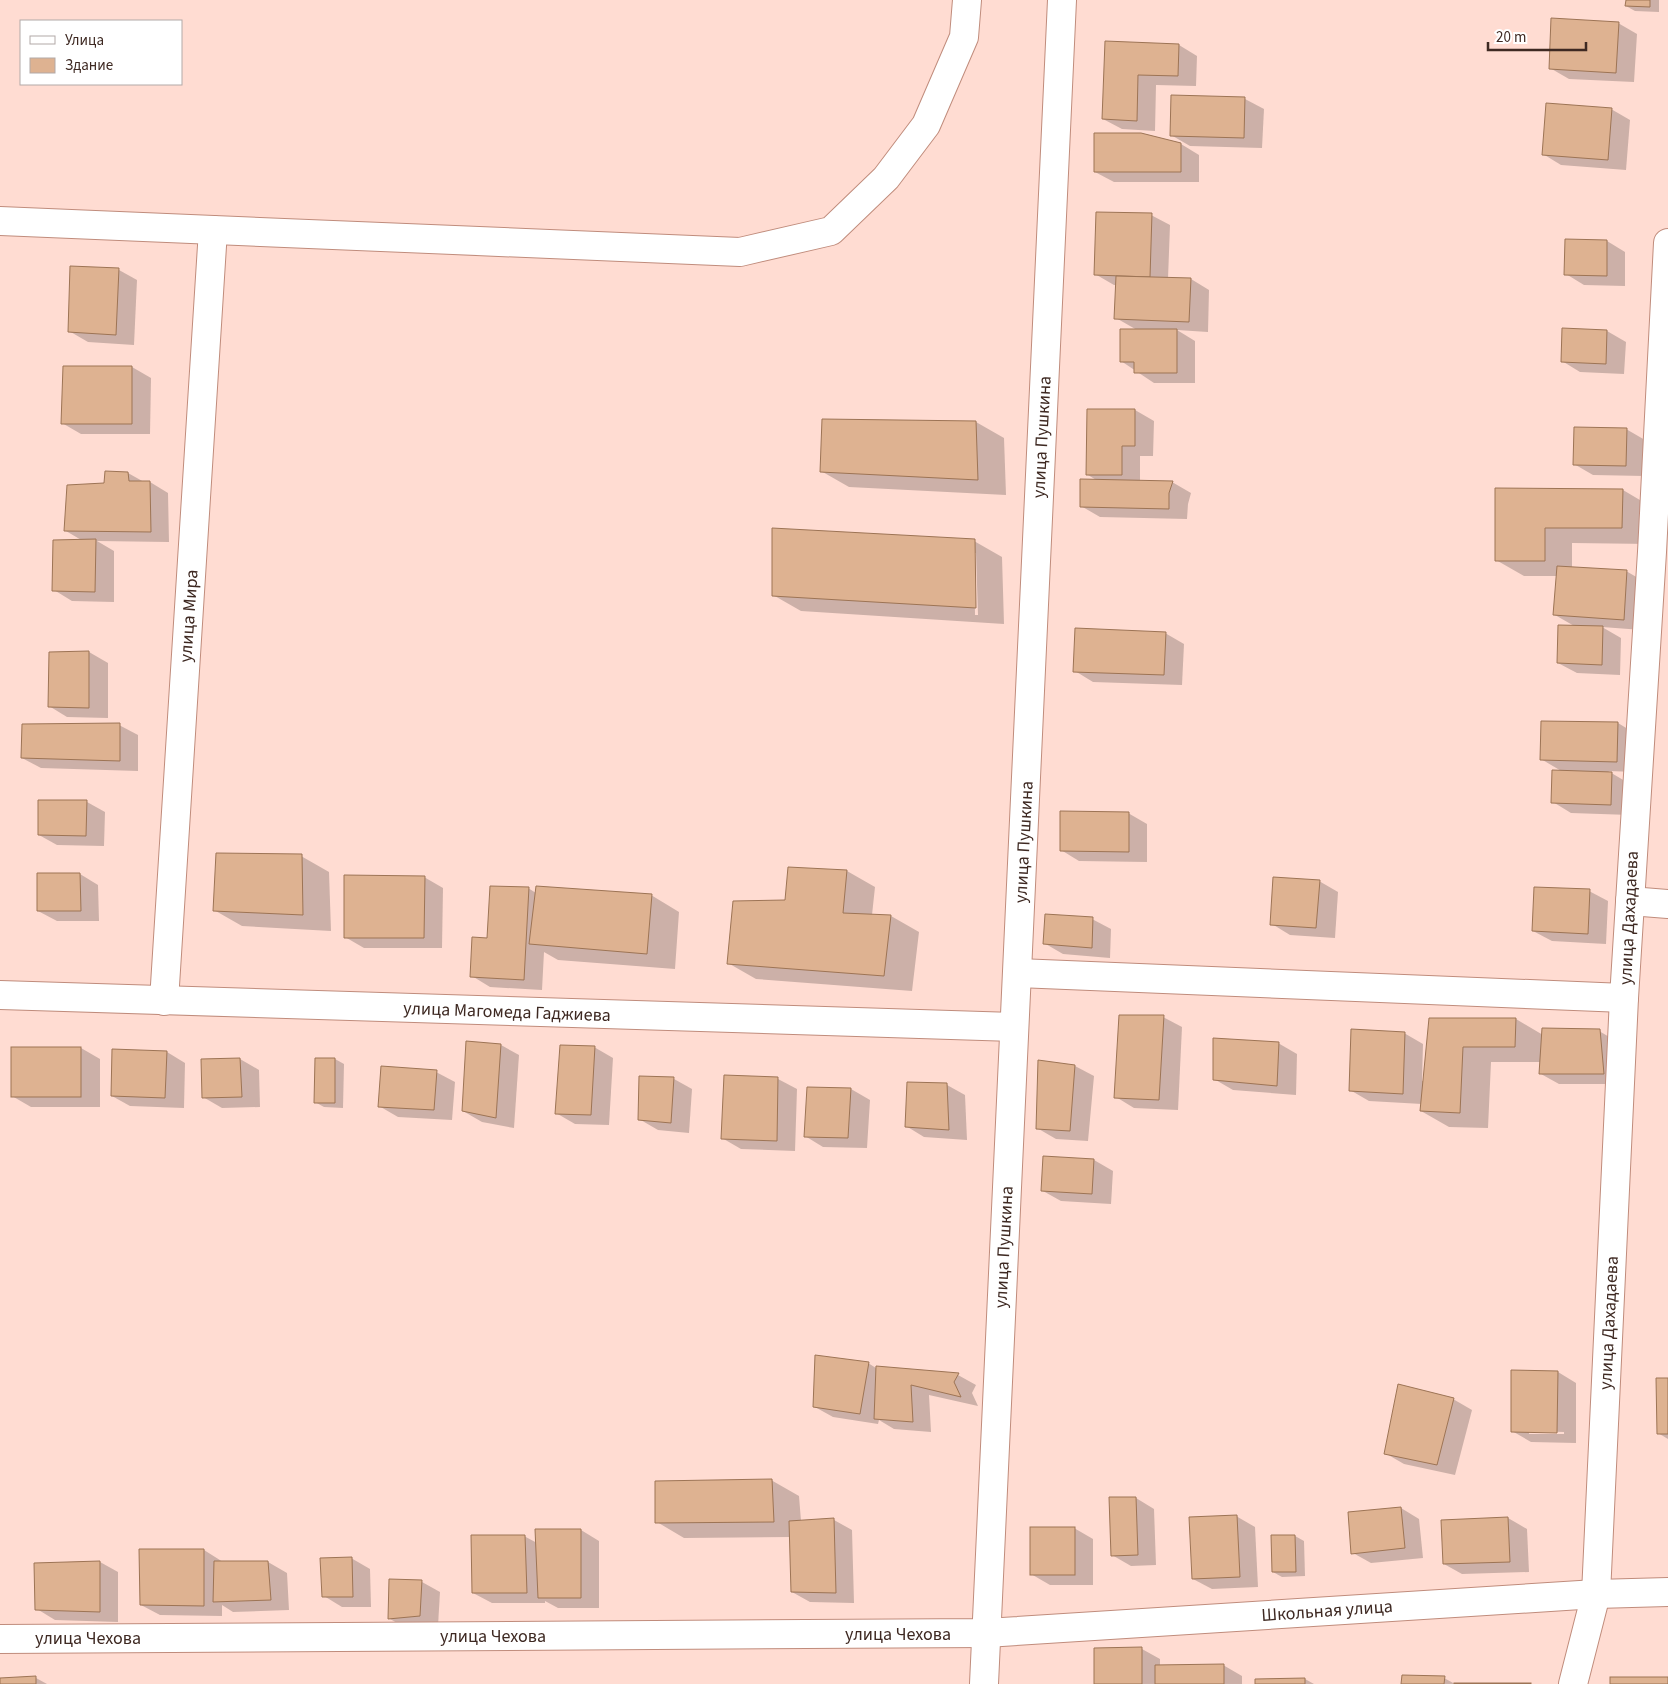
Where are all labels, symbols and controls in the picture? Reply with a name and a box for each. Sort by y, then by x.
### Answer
legend [20,20,182,85]
scale bar [1488,20,1586,52]
text: 20 m [1496,27,1526,48]
text: Улица [65,30,104,51]
text: Здание [65,55,113,76]
street label: улица Пушкина [1026,375,1058,499]
street label: улица Мира [173,569,205,663]
street label: улица Пушкина [1008,780,1040,904]
street label: улица Дахадаева [1613,850,1645,986]
street label: улица Магомеда Гаджиева [403,996,611,1028]
street label: улица Пушкина [988,1185,1020,1309]
street label: улица Дахадаева [1593,1255,1625,1391]
street label: Школьная улица [1260,1594,1394,1628]
street label: улица Чехова [845,1622,951,1647]
street label: улица Чехова [440,1624,546,1649]
street label: улица Чехова [35,1626,141,1651]

